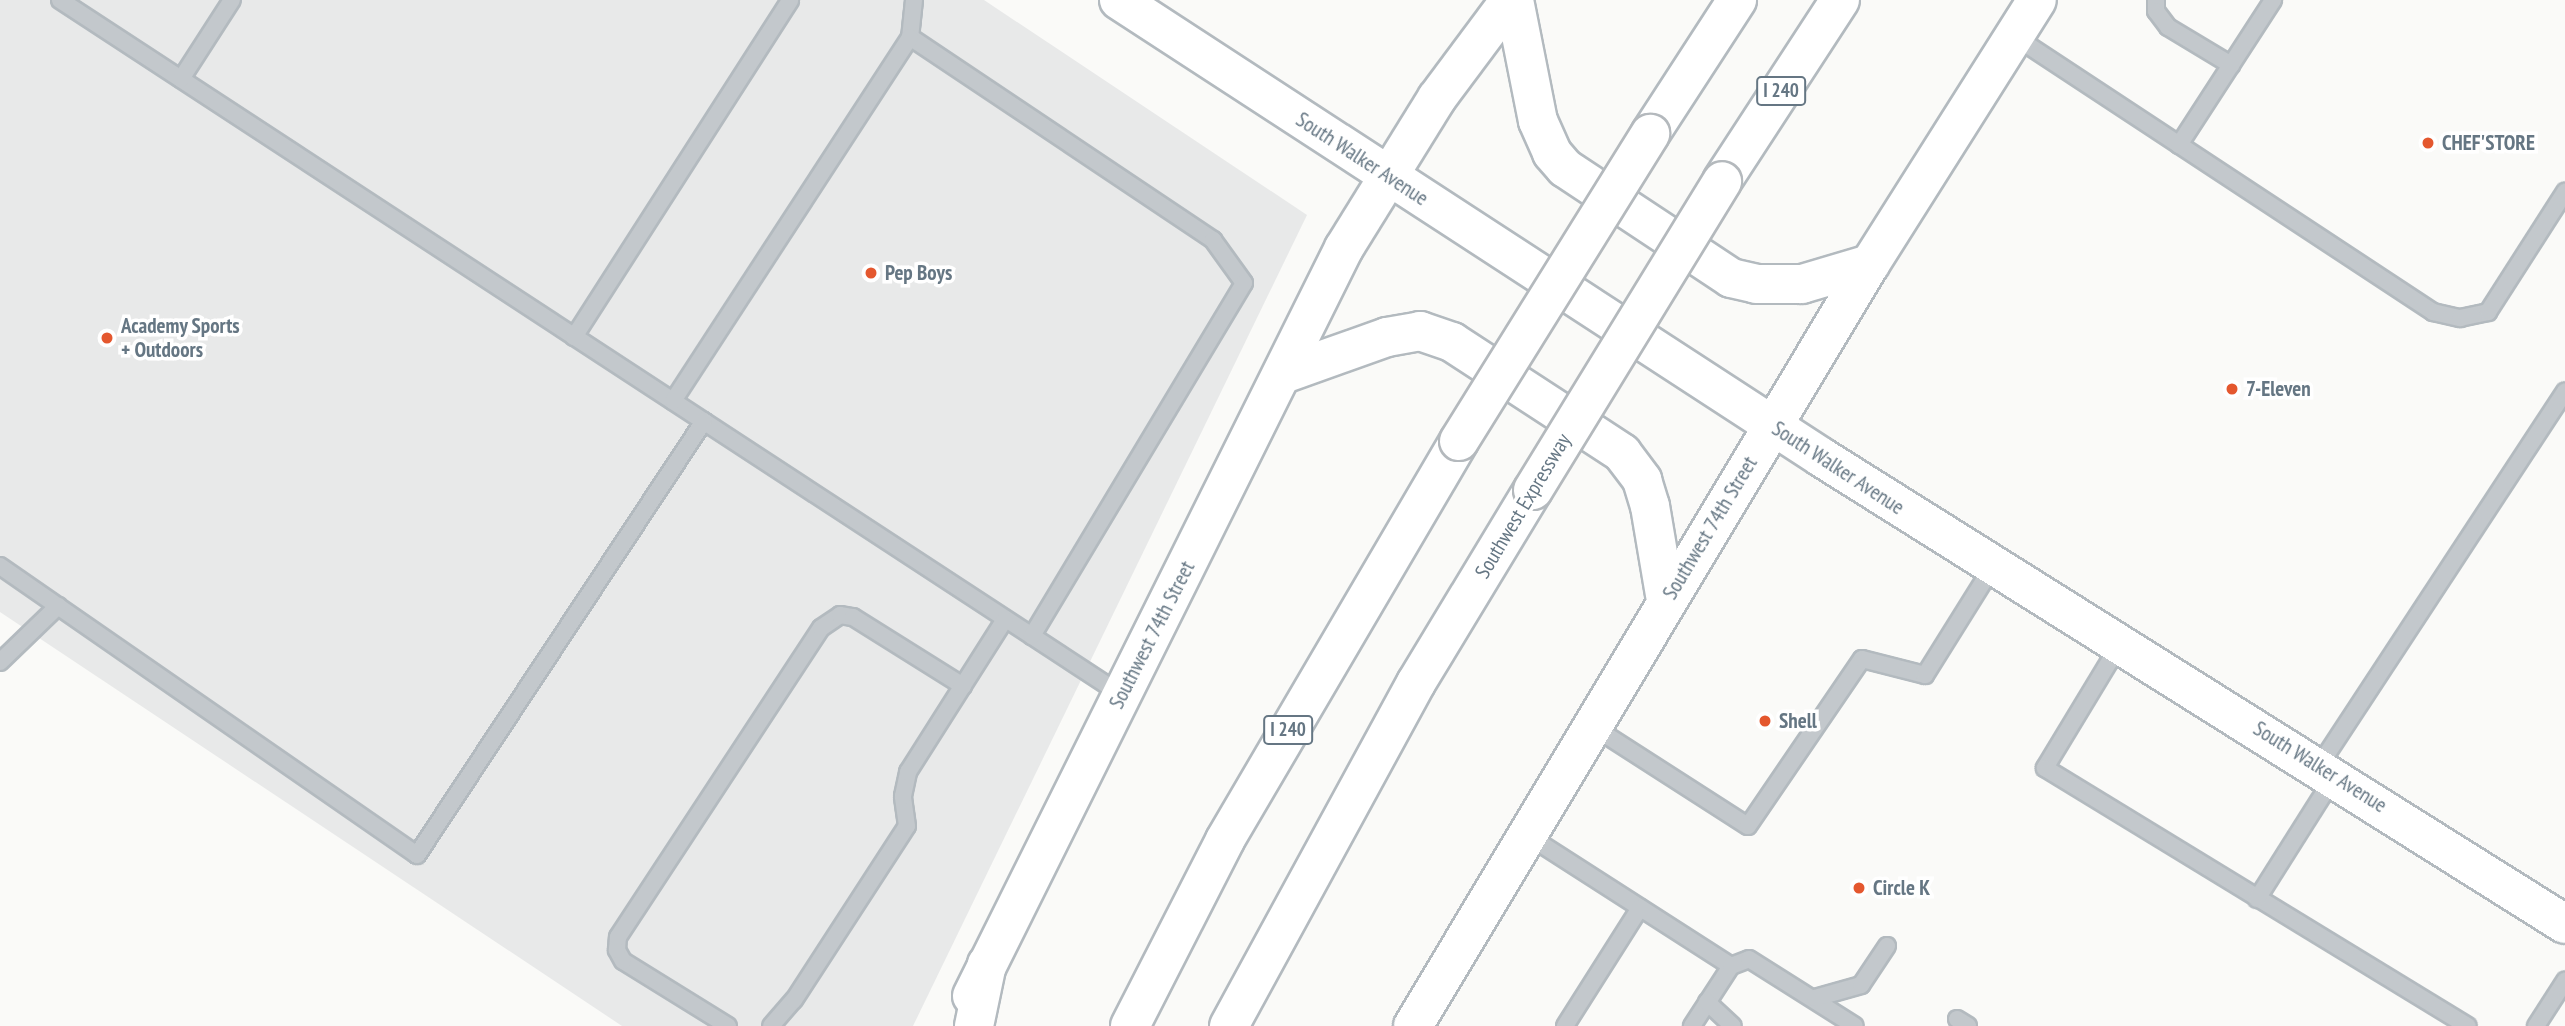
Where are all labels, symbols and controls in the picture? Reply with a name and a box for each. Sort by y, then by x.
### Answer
road number: I 240 [1755,76,1807,106]
street label: South Walker Avenue [1291,107,1433,211]
place label: CHEF'STORE [2442,130,2535,156]
marker: CHEF'STORE [2420,135,2436,151]
place label: Pep Boys [885,260,952,286]
marker: Pep Boys [863,265,879,281]
place label: Academy Sports + Outdoors [121,313,240,363]
marker: Academy Sports + Outdoors [99,330,115,346]
place label: 7-Eleven [2246,376,2311,402]
marker: 7-Eleven [2224,381,2240,397]
street label: South Walker Avenue [1767,416,1909,520]
street label: Southwest Expressway [1470,429,1576,583]
street label: Southwest 74th Street [1657,452,1763,604]
street label: Southwest 74th Street [1104,557,1200,713]
place label: Shell [1779,708,1817,734]
marker: Shell [1757,713,1773,729]
road number: I 240 [1262,715,1314,746]
street label: South Walker Avenue [2248,716,2392,818]
place label: Circle K [1873,875,1930,901]
marker: Circle K [1851,880,1867,896]

